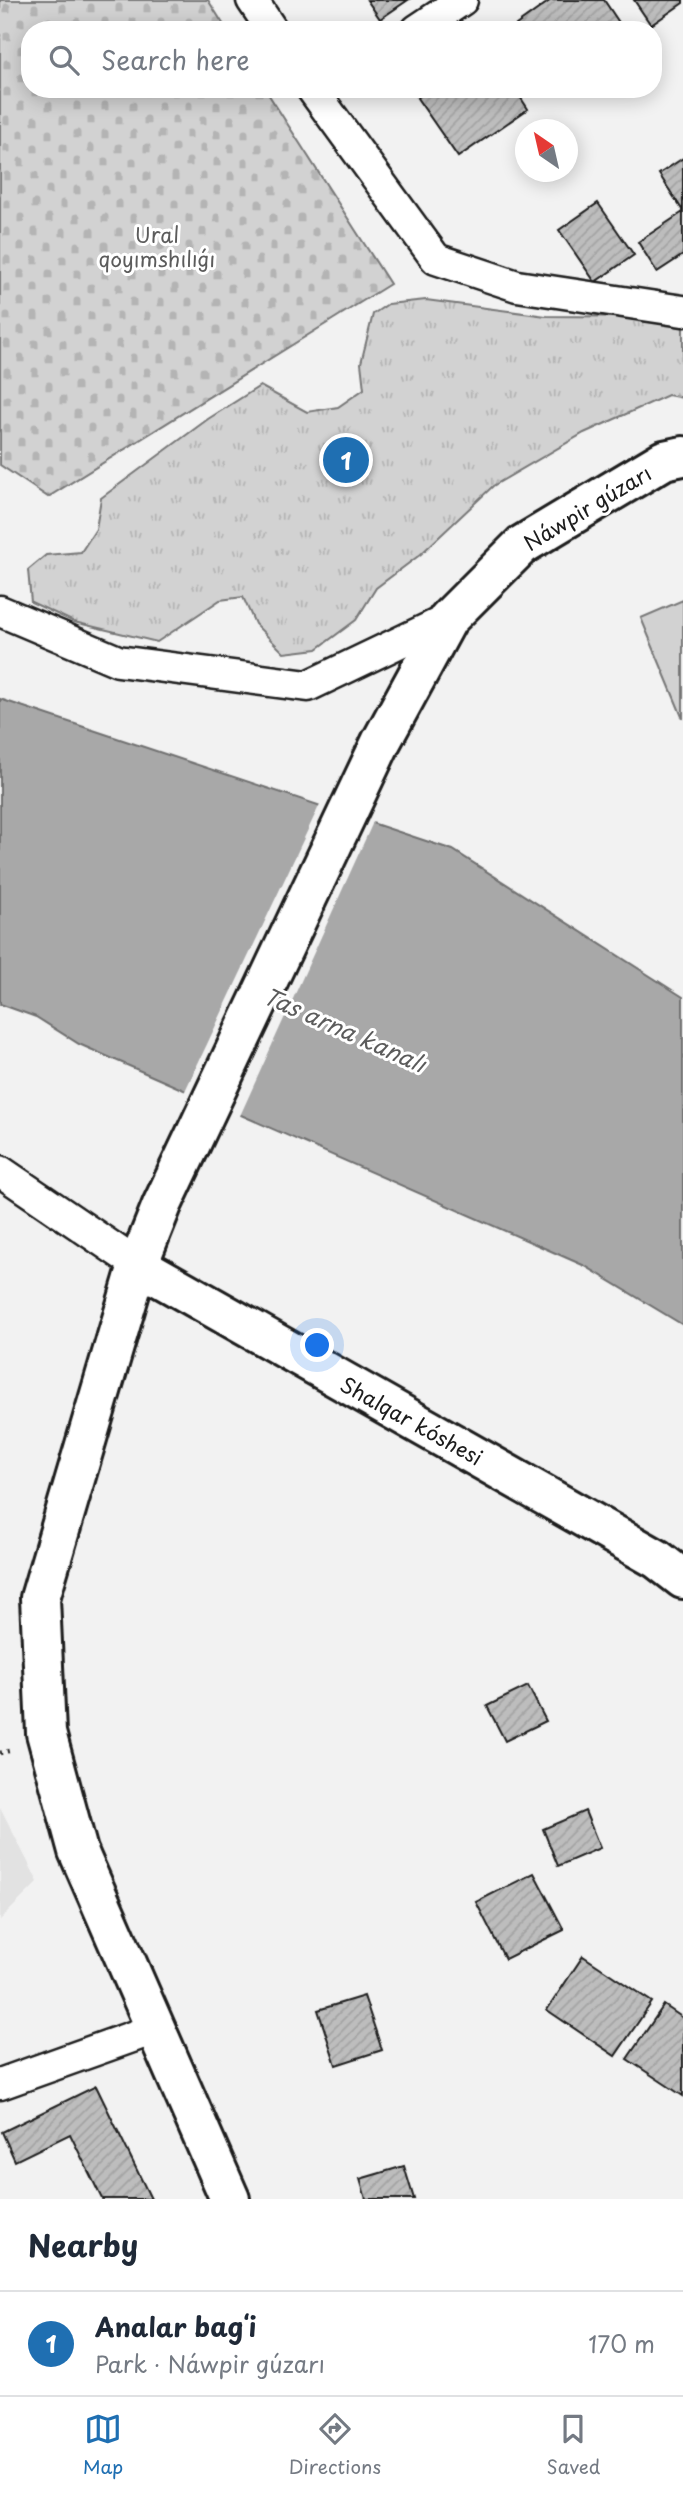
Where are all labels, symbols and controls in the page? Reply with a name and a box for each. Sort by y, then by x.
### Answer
search box [21,21,662,98]
text: Search here [101,40,250,79]
icon: search [45,41,83,79]
north arrow [515,119,578,182]
park label: Ural qoyımshılıǵı [99,218,215,274]
pin: 1 [323,434,369,486]
street label: Náwpir gúzarı [517,456,657,558]
water label: Tas arna kanalı [258,978,433,1081]
your location [300,1328,334,1362]
street label: Shalqar kóshesi [335,1368,489,1472]
text: Nearby [28,2222,138,2267]
text: Analar bagʻi [95,2307,257,2346]
text: 1 [46,2326,57,2361]
text: 170 m [588,2326,655,2361]
text: Park · Náwpir gúzarı [95,2346,325,2381]
tab: Map [83,2410,123,2480]
tab: Directions [289,2410,381,2480]
tab: Saved [546,2410,600,2480]

